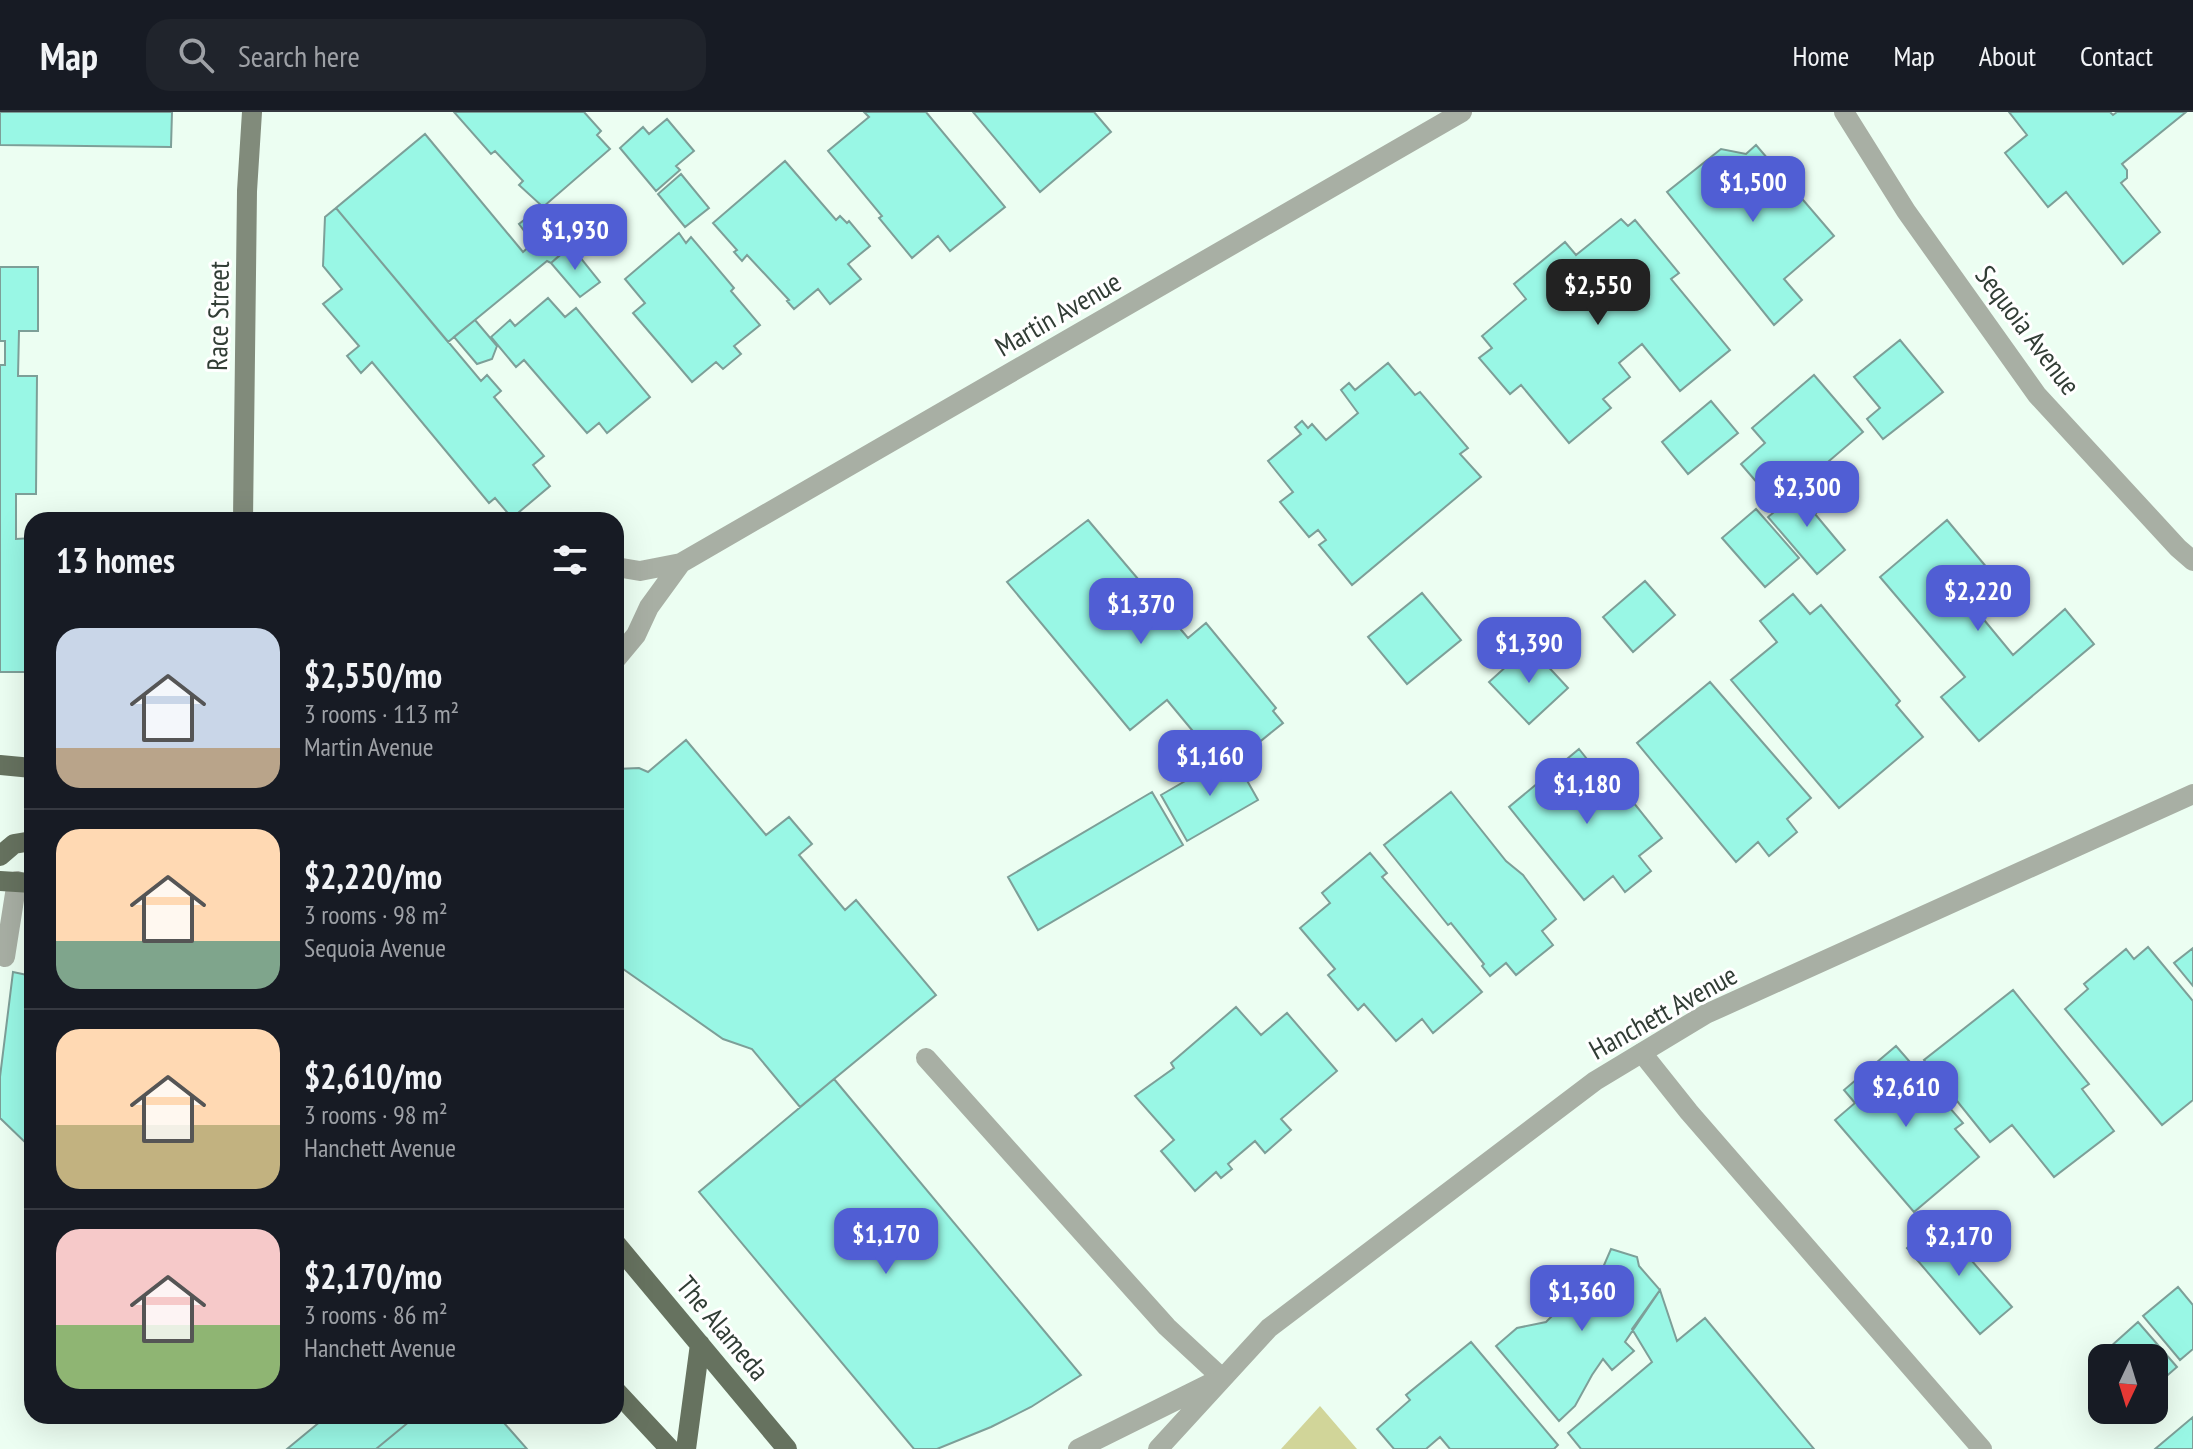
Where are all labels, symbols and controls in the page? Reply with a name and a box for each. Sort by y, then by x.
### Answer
search box [146,19,706,91]
text: Map [40,31,98,80]
icon: search [174,33,218,77]
text: Search here [238,36,360,75]
text: Home [1793,37,1849,74]
text: Map [1893,37,1935,74]
text: About [1979,37,2036,74]
text: Contact [2080,37,2153,74]
pin: $1,500 [1688,156,1818,224]
text: $1,500 [1719,165,1787,198]
pin: $1,930 [510,204,640,272]
text: $1,930 [541,213,609,246]
street label: Sequoia Avenue [1968,257,2089,402]
pin: $2,550 [1533,259,1663,327]
street label: Race Street [198,261,237,371]
street label: Martin Avenue [988,263,1127,364]
text: $2,550 [1564,268,1632,301]
pin: $2,300 [1742,461,1872,529]
text: $2,300 [1773,470,1841,503]
text: 13 homes [56,538,175,582]
icon: filters [548,538,592,582]
pin: $2,220 [1913,565,2043,633]
text: $2,220 [1944,574,2012,607]
pin: $1,370 [1076,578,1206,646]
text: $1,370 [1107,587,1175,620]
pin: $1,390 [1464,617,1594,685]
text: $1,390 [1495,626,1563,659]
text: $2,550/mo [304,653,442,697]
icon: home [120,660,216,756]
text: 3 rooms · 113 m² [304,697,459,730]
text: Martin Avenue [304,730,433,763]
pin: $1,160 [1145,730,1275,798]
text: $1,160 [1176,739,1244,772]
pin: $1,180 [1522,758,1652,826]
text: $1,180 [1553,767,1621,800]
text: $2,220/mo [304,854,442,898]
icon: home [120,861,216,957]
text: 3 rooms · 98 m² [304,898,448,931]
text: Sequoia Avenue [304,931,446,964]
street label: Hanchett Avenue [1582,956,1743,1067]
text: $2,610/mo [304,1054,442,1098]
icon: home [120,1061,216,1157]
pin: $2,610 [1841,1061,1971,1129]
text: $2,610 [1872,1070,1940,1103]
text: 3 rooms · 98 m² [304,1098,448,1131]
text: Hanchett Avenue [304,1131,456,1164]
pin: $1,170 [821,1208,951,1276]
pin: $2,170 [1894,1210,2024,1278]
text: $1,170 [852,1217,920,1250]
text: $2,170 [1925,1219,1993,1252]
text: $2,170/mo [304,1254,442,1298]
icon: home [120,1261,216,1357]
pin: $1,360 [1517,1265,1647,1333]
street label: The Alameda [669,1268,778,1388]
text: $1,360 [1548,1274,1616,1307]
text: 3 rooms · 86 m² [304,1298,448,1331]
text: Hanchett Avenue [304,1331,456,1364]
north arrow [2088,1344,2168,1424]
map controls [2088,1344,2168,1424]

